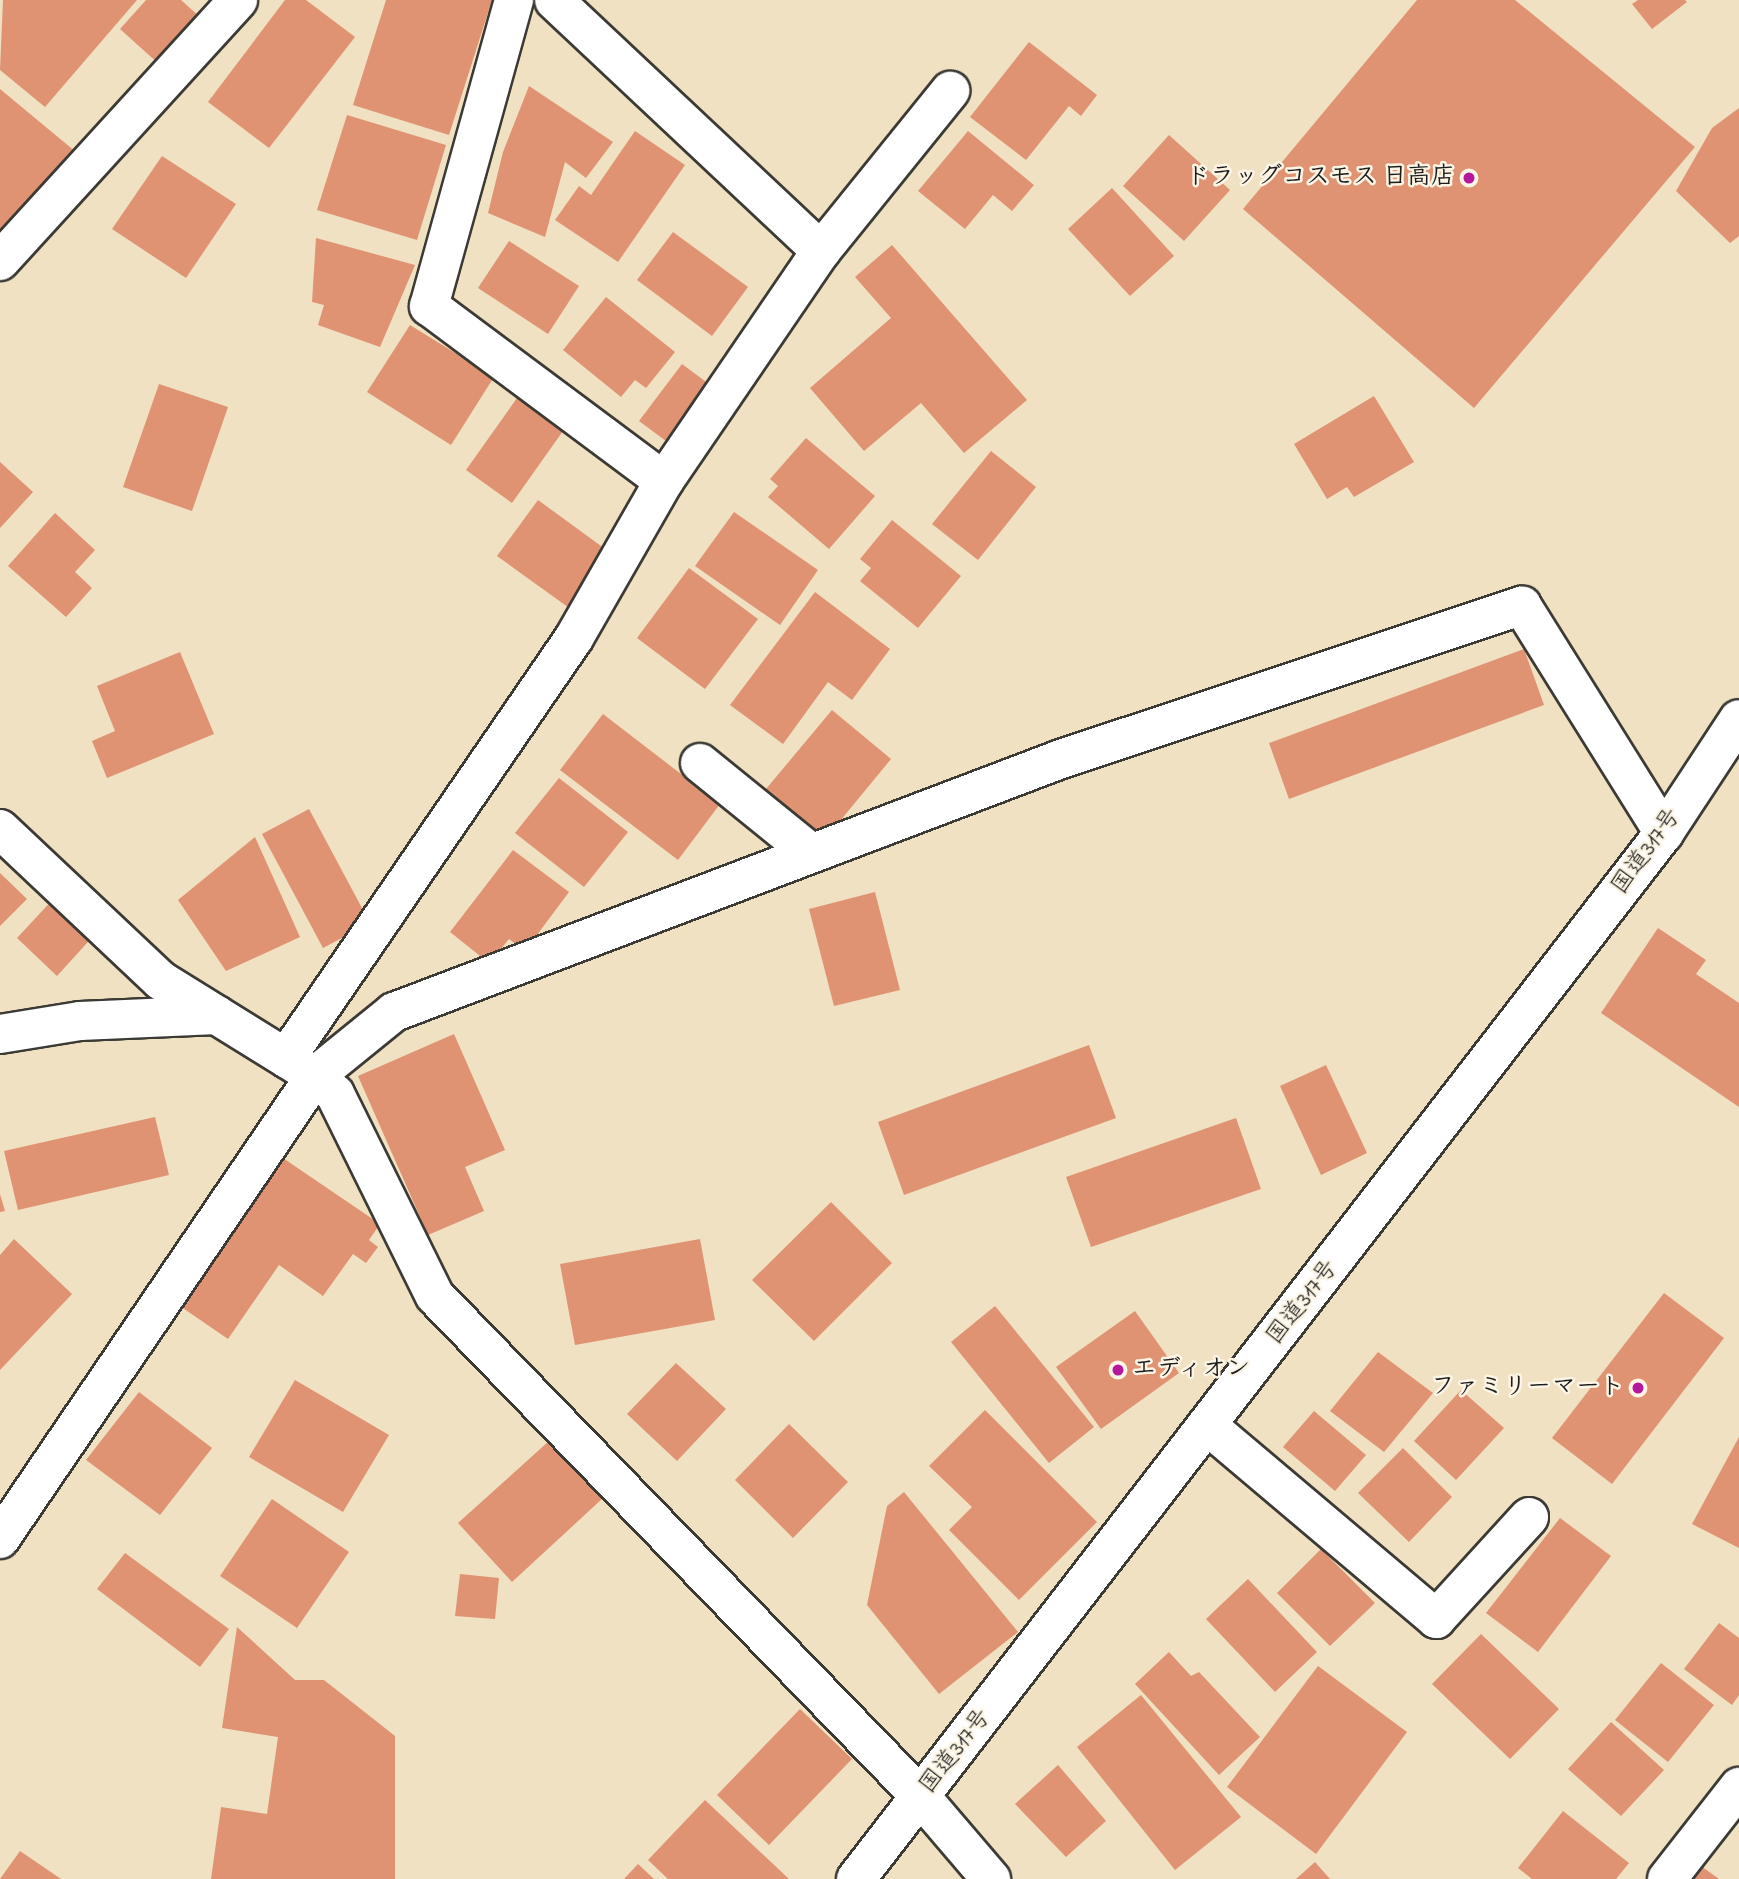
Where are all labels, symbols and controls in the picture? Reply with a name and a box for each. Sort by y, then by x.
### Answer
place label: ドラッグコスモス 日高店 [1185,164,1455,192]
marker: ドラッグコスモス 日高店 [1461,170,1477,186]
street label: 国道317号 [1606,803,1688,901]
street label: 国道317号 [1261,1255,1345,1351]
place label: エディオン [1132,1356,1252,1384]
marker: エディオン [1110,1362,1126,1378]
place label: ファミリーマート [1432,1374,1624,1402]
marker: ファミリーマート [1630,1380,1646,1396]
street label: 国道317号 [914,1704,998,1800]

